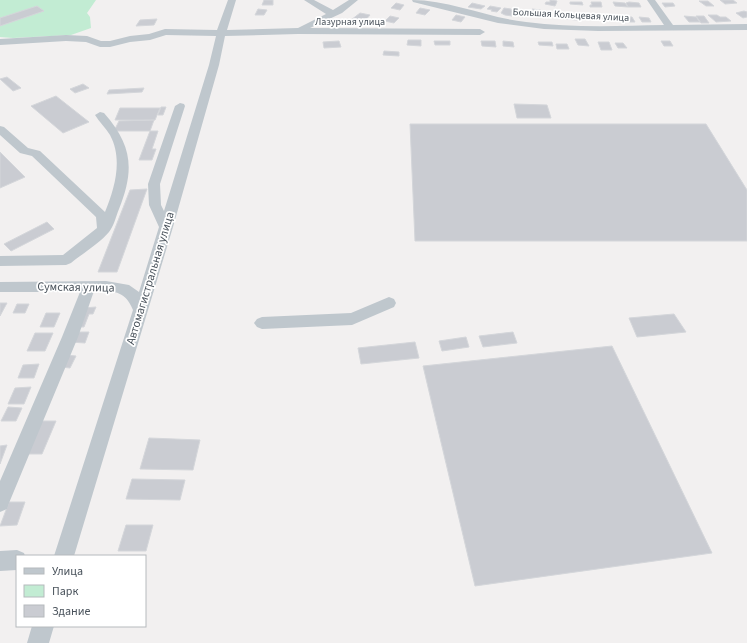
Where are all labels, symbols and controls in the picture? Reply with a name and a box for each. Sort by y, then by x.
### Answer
street label: Большая Кольцевая улица [512,5,629,25]
street label: Лазурная улица [315,15,385,29]
street label: Автомагистральная улица [122,210,179,347]
street label: Сумская улица [37,278,115,297]
legend [16,555,146,627]
text: Улица [52,563,83,580]
text: Парк [52,583,78,600]
text: Здание [52,603,91,620]

